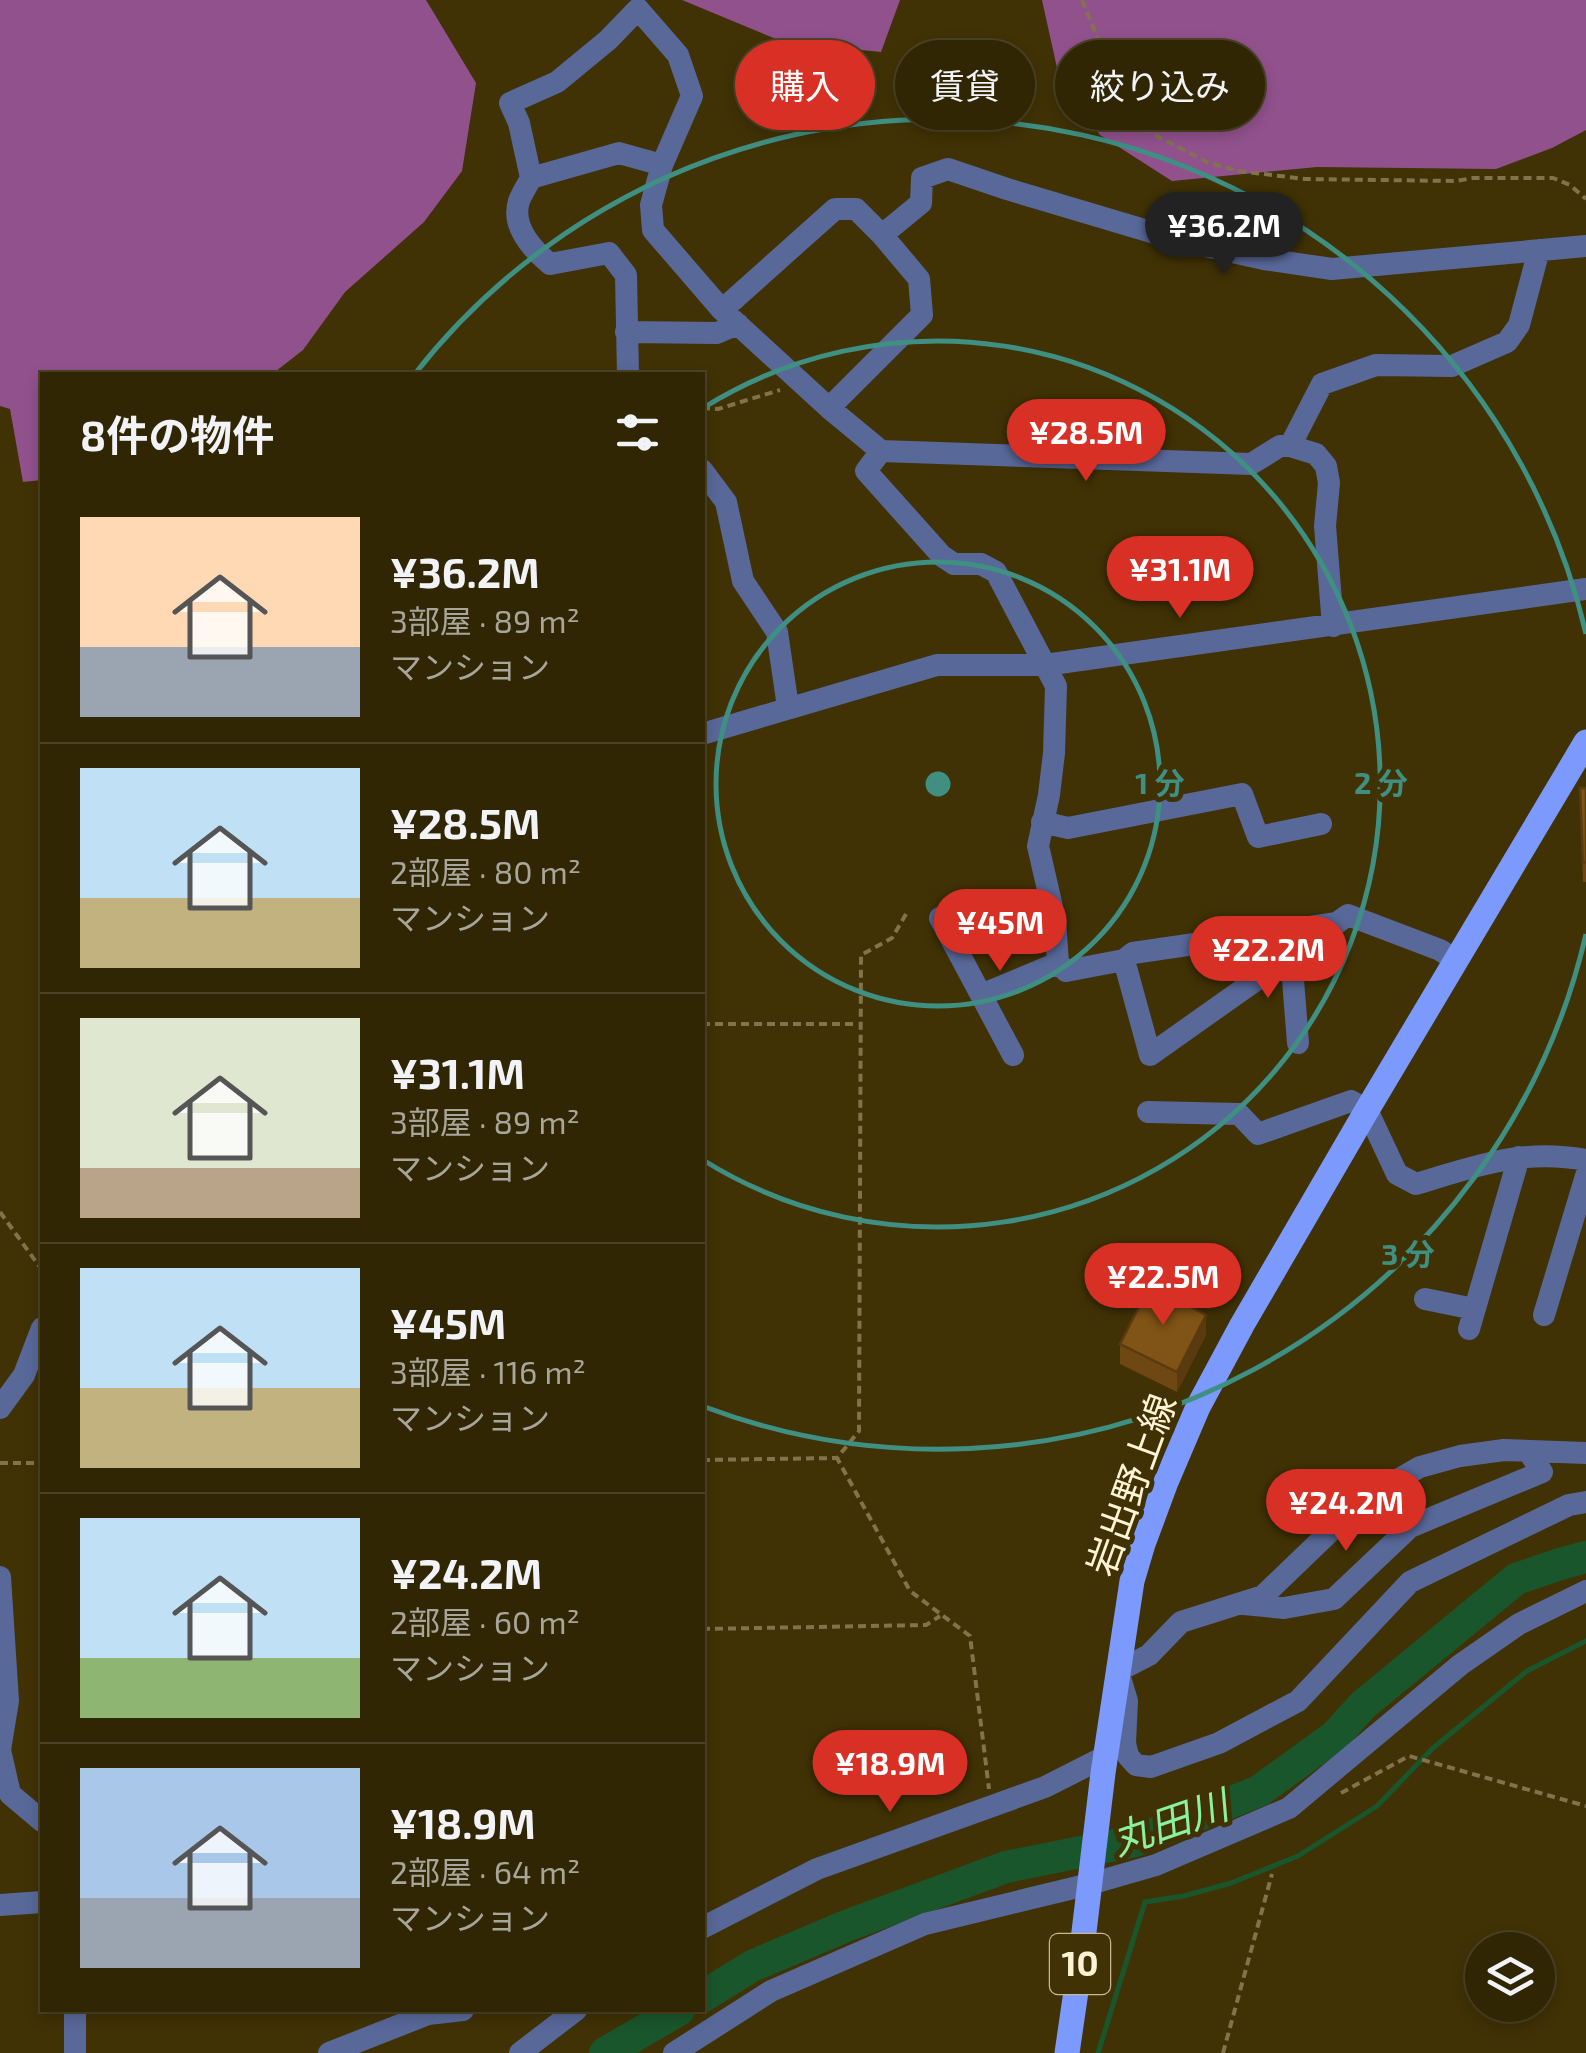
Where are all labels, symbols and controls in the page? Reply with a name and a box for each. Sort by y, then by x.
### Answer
chip: 購入 [735,40,875,130]
chip: 賃貸 [895,40,1035,130]
chip: 絞り込み [1055,40,1265,130]
pin: ¥36.2M [1143,192,1305,277]
text: ¥36.2M [1167,205,1281,243]
pin: ¥28.5M [1005,399,1167,484]
icon: filters [610,405,665,460]
text: 8件の物件 [80,409,274,459]
text: ¥28.5M [1029,412,1143,450]
pin: ¥31.1M [1099,536,1261,621]
text: ¥36.2M [390,546,540,596]
text: ¥31.1M [1129,549,1231,587]
icon: home [160,557,280,677]
text: 3部屋 · 89 m² [390,601,580,639]
text: マンション [390,647,550,685]
text: 1 分 [1135,764,1185,800]
text: 2 分 [1354,764,1408,800]
centre of rings [920,766,956,802]
text: ¥28.5M [390,797,540,847]
icon: home [160,808,280,928]
text: 2部屋 · 80 m² [390,852,581,890]
pin: ¥45M [941,889,1059,974]
text: マンション [390,898,550,936]
text: ¥45M [956,902,1044,940]
pin: ¥22.2M [1187,916,1349,1001]
text: ¥22.2M [1211,929,1325,967]
text: ¥31.1M [390,1047,525,1097]
icon: home [160,1058,280,1178]
text: 3部屋 · 89 m² [390,1102,580,1140]
text: マンション [390,1148,550,1186]
text: 3 分 [1381,1235,1435,1271]
pin: ¥22.5M [1082,1243,1244,1328]
text: ¥22.5M [1106,1256,1220,1294]
text: ¥45M [390,1297,506,1347]
icon: home [160,1308,280,1428]
text: 3部屋 · 116 m² [390,1352,586,1390]
street label: 岩出野上線 [1076,1387,1184,1581]
text: マンション [390,1398,550,1436]
pin: ¥24.2M [1265,1469,1427,1554]
text: ¥24.2M [1288,1482,1404,1520]
text: ¥24.2M [390,1547,542,1597]
icon: home [160,1558,280,1678]
text: 2部屋 · 60 m² [390,1602,580,1640]
text: マンション [390,1648,550,1686]
pin: ¥18.9M [809,1730,971,1815]
text: ¥18.9M [835,1743,945,1781]
water label: 丸田川 [1105,1778,1238,1863]
text: ¥18.9M [390,1797,536,1847]
icon: home [160,1808,280,1928]
text: 2部屋 · 64 m² [390,1852,580,1890]
text: マンション [390,1898,550,1936]
map controls [1465,1932,1555,2022]
button: layers [1465,1932,1555,2022]
road number: 10 [1050,1934,1110,1994]

